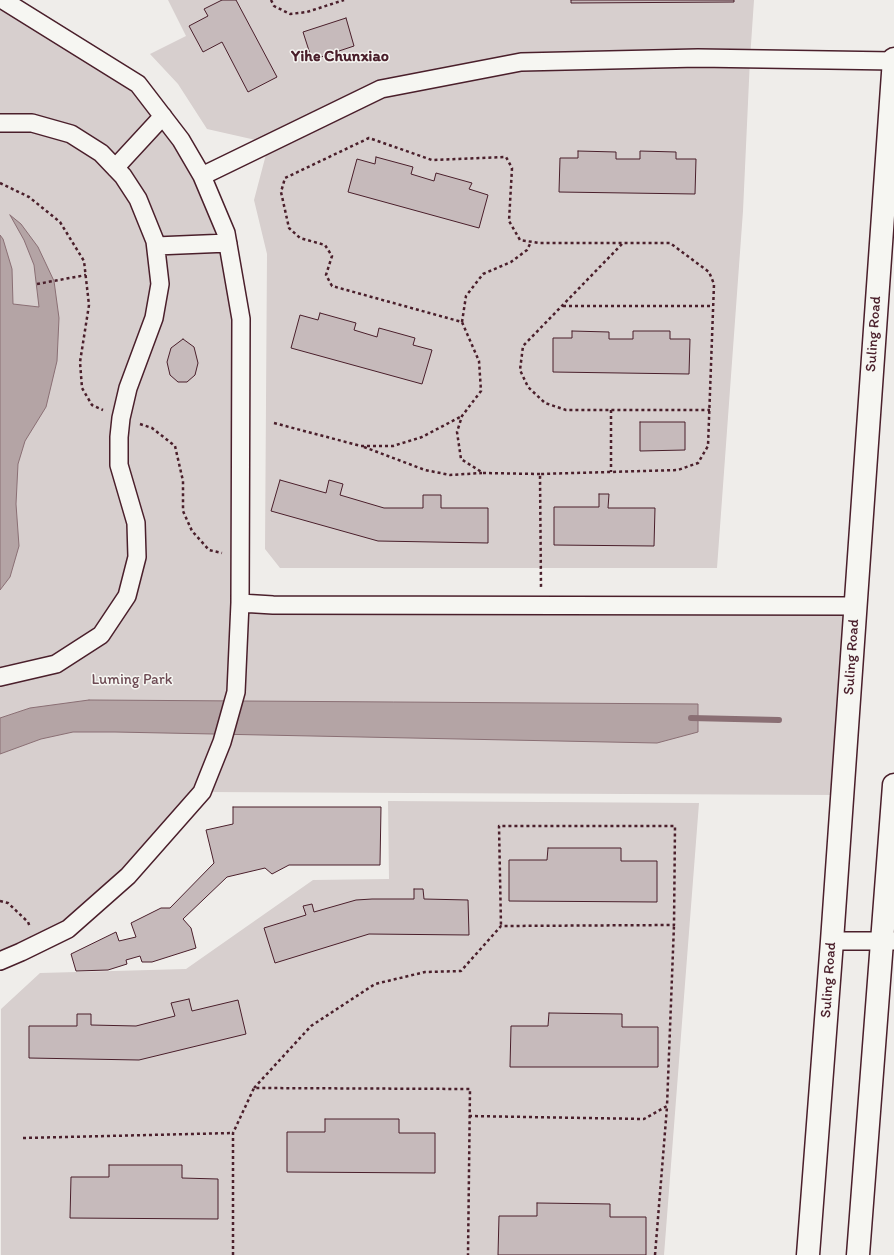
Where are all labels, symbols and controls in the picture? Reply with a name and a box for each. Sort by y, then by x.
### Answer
district label: Yihe Chunxiao [291,47,389,67]
street label: Suling Road [862,295,886,373]
street label: Suling Road [840,618,864,696]
park label: Luming Park [92,671,172,689]
street label: Suling Road [817,941,841,1019]

